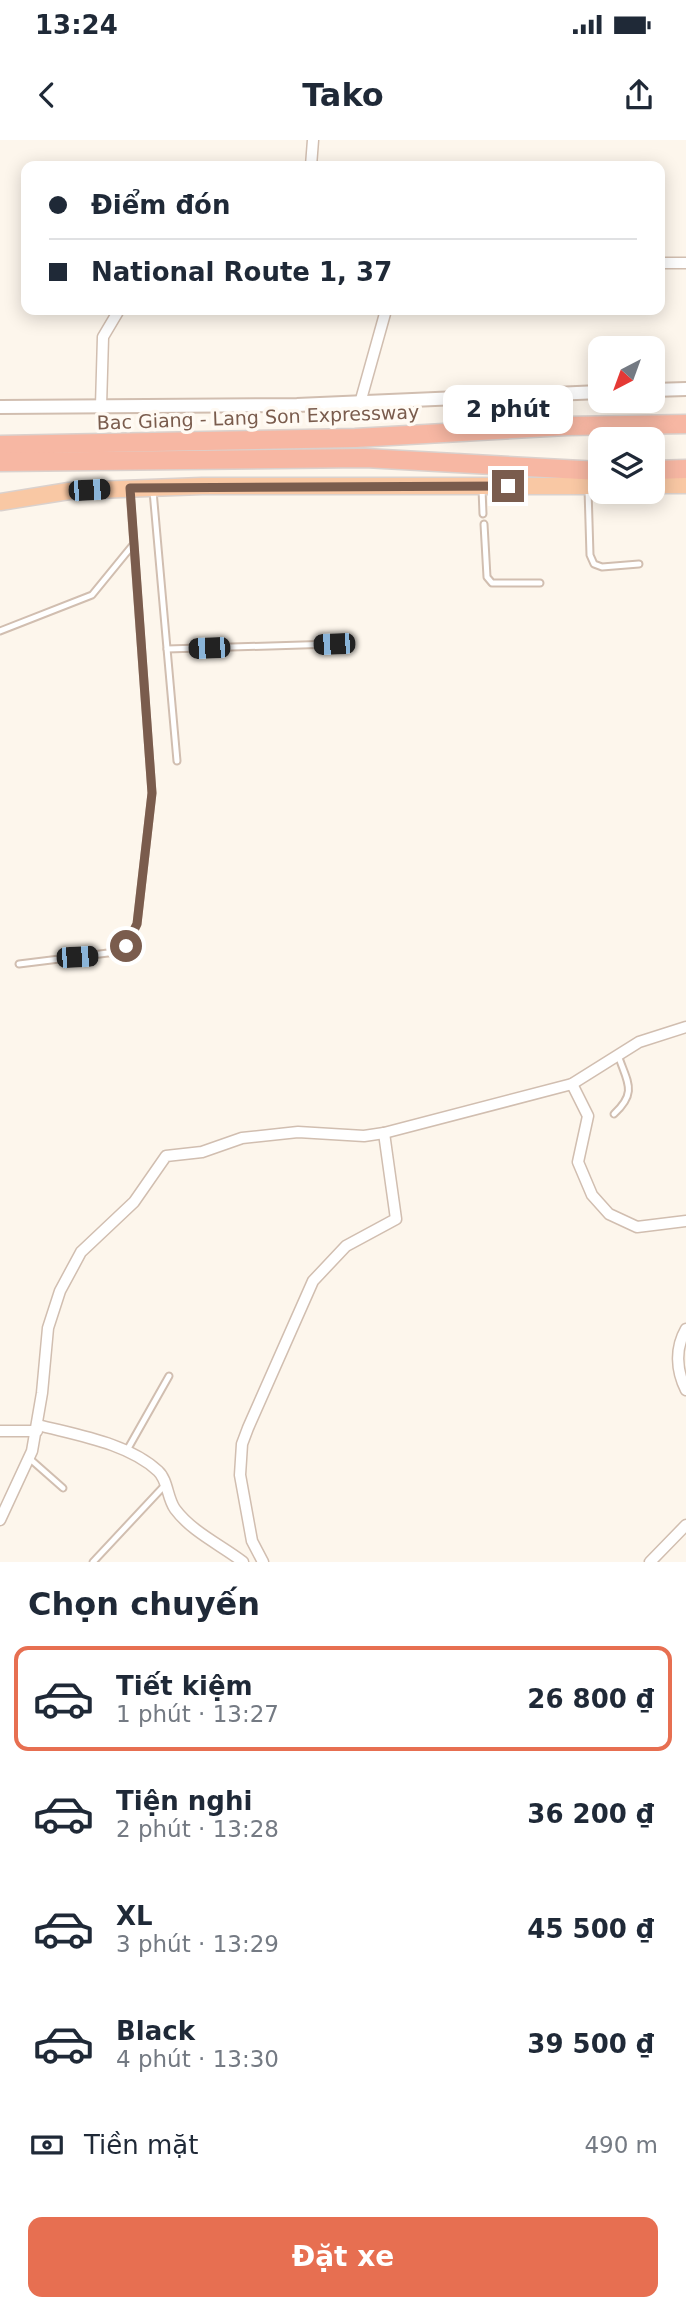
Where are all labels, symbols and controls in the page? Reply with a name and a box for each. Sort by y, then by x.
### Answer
text: 13:24 [35,10,118,40]
icon: back [28,76,66,114]
text: Tako [302,76,384,114]
icon: share [620,76,658,114]
text: Điểm đón [91,190,230,220]
text: National Route 1, 37 [91,257,392,287]
north arrow [588,336,665,413]
map controls [588,336,665,504]
callout: 2 phút [443,384,573,434]
text: 2 phút [466,396,550,422]
street label: Bac Giang - Lang Son Expressway [96,400,420,434]
button: layers [588,427,665,504]
route end [492,470,524,502]
car [68,478,111,502]
car [313,633,356,655]
car [188,637,231,659]
route start [110,930,142,962]
car [56,945,99,969]
text: Chọn chuyến [28,1585,260,1623]
icon: car [32,1667,95,1730]
text: Tiết kiệm [116,1671,253,1701]
text: 26 800 ₫ [527,1684,654,1714]
text: 1 phút · 13:27 [116,1701,279,1727]
icon: car [32,1782,95,1845]
text: Tiện nghi [116,1786,252,1816]
text: 36 200 ₫ [527,1799,654,1829]
text: 2 phút · 13:28 [116,1816,279,1842]
icon: car [32,1897,95,1960]
text: XL [116,1901,153,1931]
text: 45 500 ₫ [527,1914,654,1944]
text: 3 phút · 13:29 [116,1931,279,1957]
icon: car [32,2012,95,2075]
text: Black [116,2016,195,2046]
text: 39 500 ₫ [527,2029,654,2059]
text: 4 phút · 13:30 [116,2046,279,2072]
icon: cash [28,2126,66,2164]
text: Tiền mặt [84,2130,199,2160]
text: 490 m [584,2132,658,2158]
button: Đặt xe [28,2217,658,2297]

